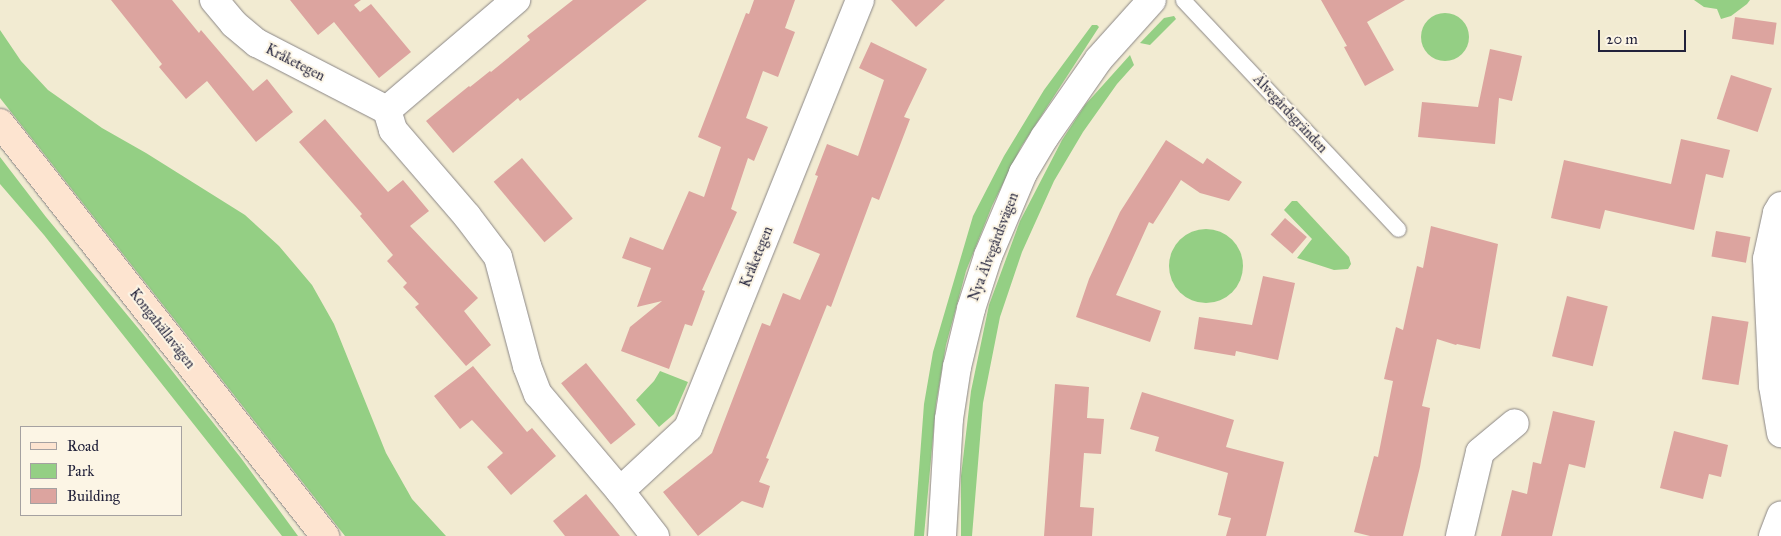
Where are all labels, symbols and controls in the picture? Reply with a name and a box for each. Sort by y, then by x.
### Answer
scale bar [1601,20,1688,52]
text: 20 m [1606,30,1638,48]
street label: Kråketegen [263,41,327,85]
street label: Älvegårdsgränden [1249,71,1331,157]
street label: Nya Älvegårdsvägen [966,190,1022,304]
street label: Kråketegen [737,224,777,290]
street label: Kongahällavägen [126,286,198,372]
legend [20,426,182,516]
text: Road [67,437,99,455]
text: Park [67,462,94,480]
text: Building [67,487,120,505]

